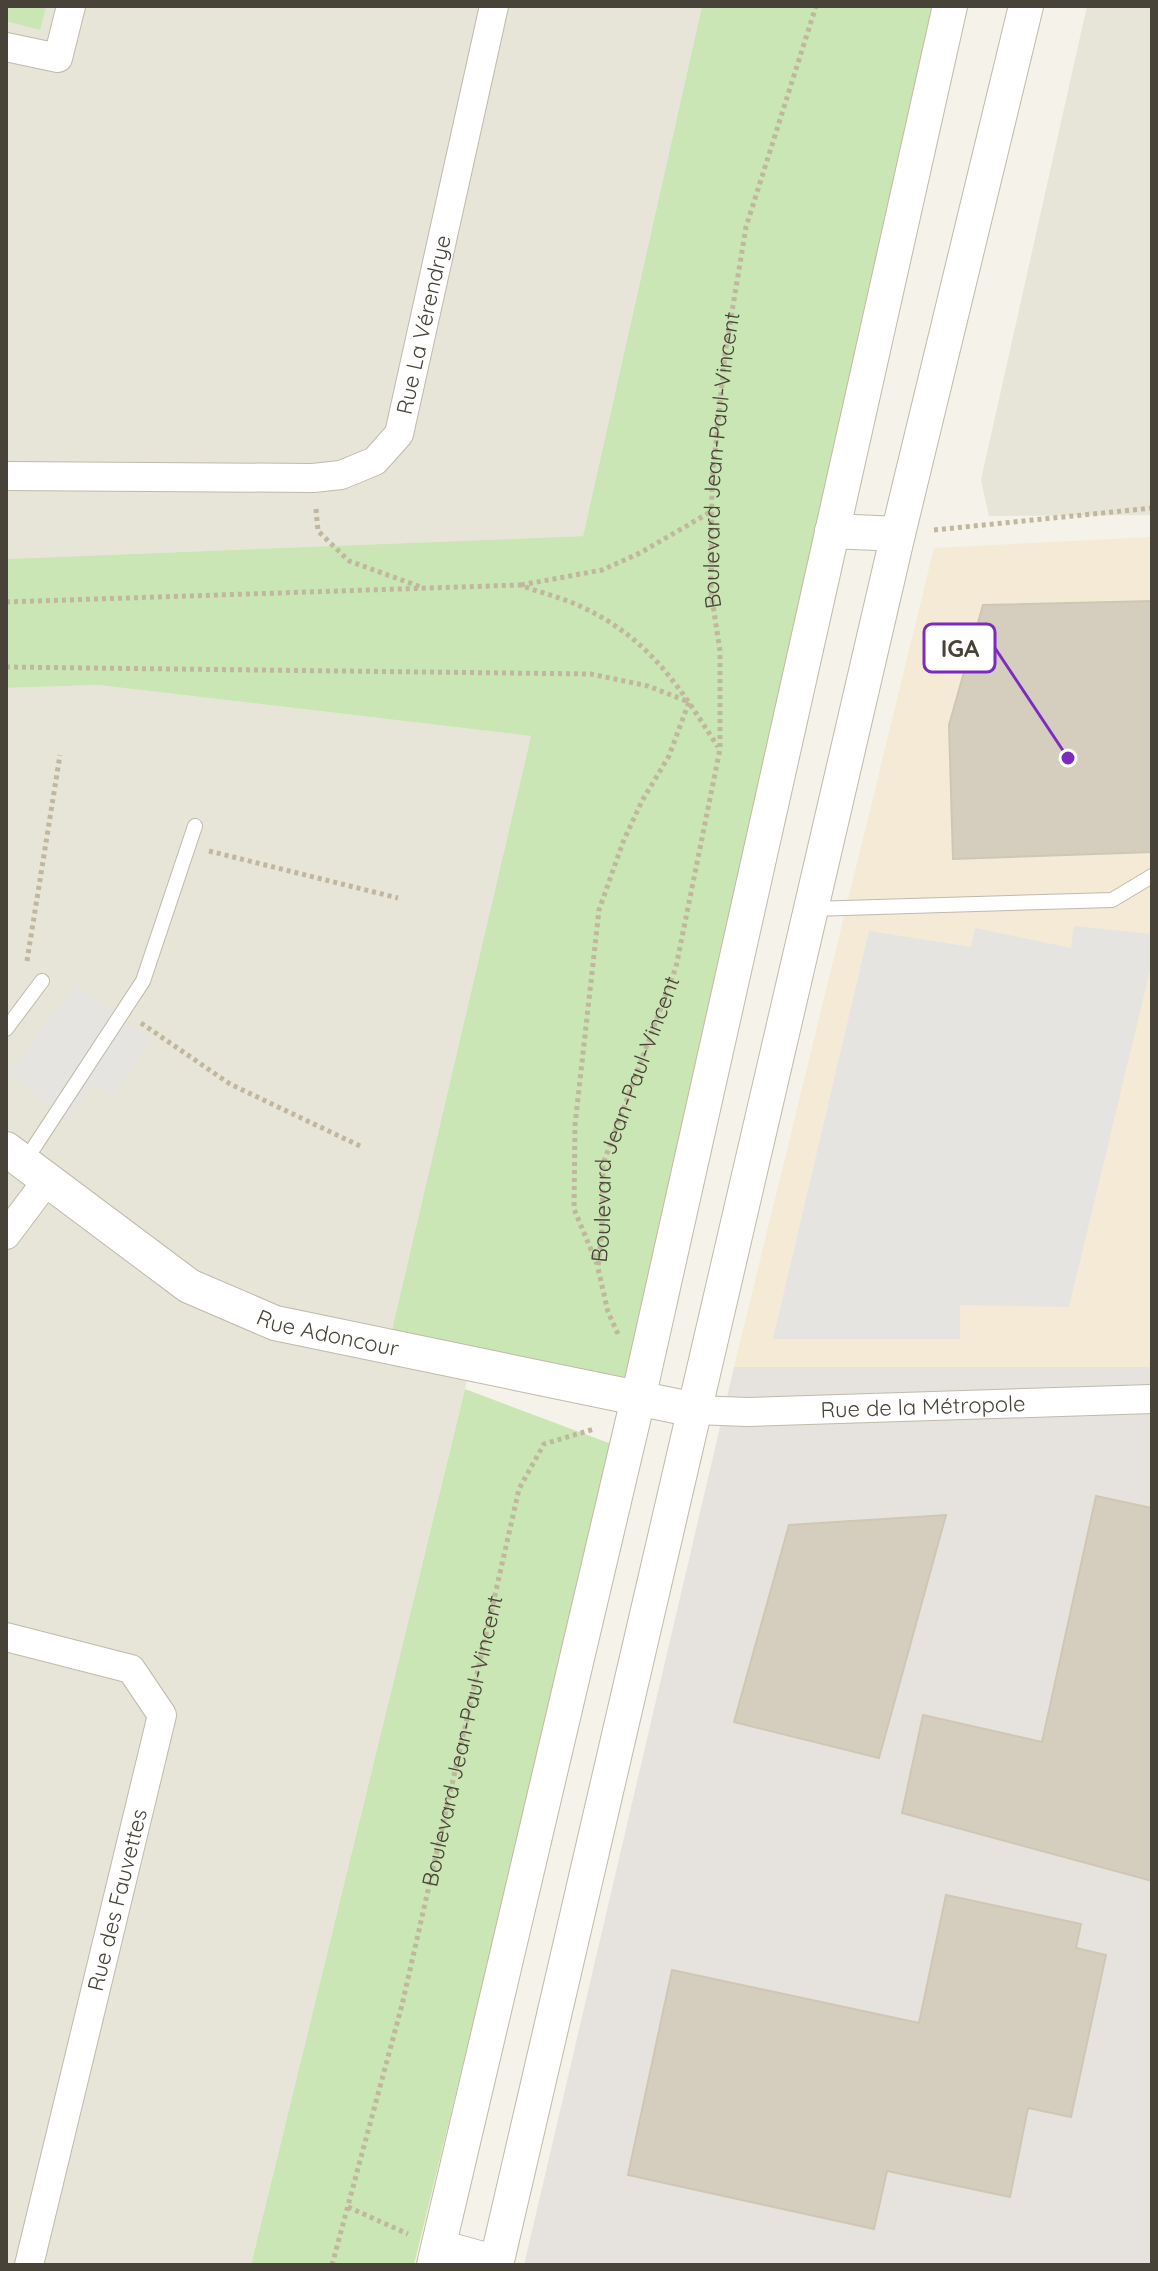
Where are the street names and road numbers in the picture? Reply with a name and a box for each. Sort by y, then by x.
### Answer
street label: Rue La Vérendrye [390,232,457,417]
street label: Boulevard Jean-Paul-Vincent [697,310,746,611]
street label: Boulevard Jean-Paul-Vincent [585,972,685,1264]
street label: Rue Adoncour [252,1303,402,1362]
street label: Rue de la Métropole [820,1389,1026,1424]
street label: Boulevard Jean-Paul-Vincent [415,1593,508,1889]
street label: Rue des Fauvettes [81,1806,153,1994]

